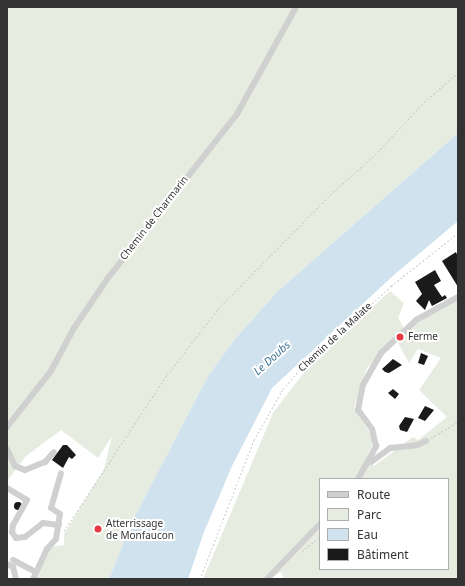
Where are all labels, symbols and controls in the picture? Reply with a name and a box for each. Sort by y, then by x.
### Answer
street label: Chemin de Charmarin [117,174,191,262]
street label: Chemin de la Malate [296,300,374,374]
place label: Ferme [408,331,438,343]
marker: Ferme [395,332,405,342]
water label: Le Doubs [251,338,293,378]
legend [319,478,449,570]
text: Route [357,486,390,503]
text: Parc [357,506,381,523]
place label: Atterrissage de Monfaucon [106,517,174,540]
marker: Atterrissage de Monfaucon [93,524,103,534]
text: Eau [357,526,378,543]
text: Bâtiment [357,546,409,563]

